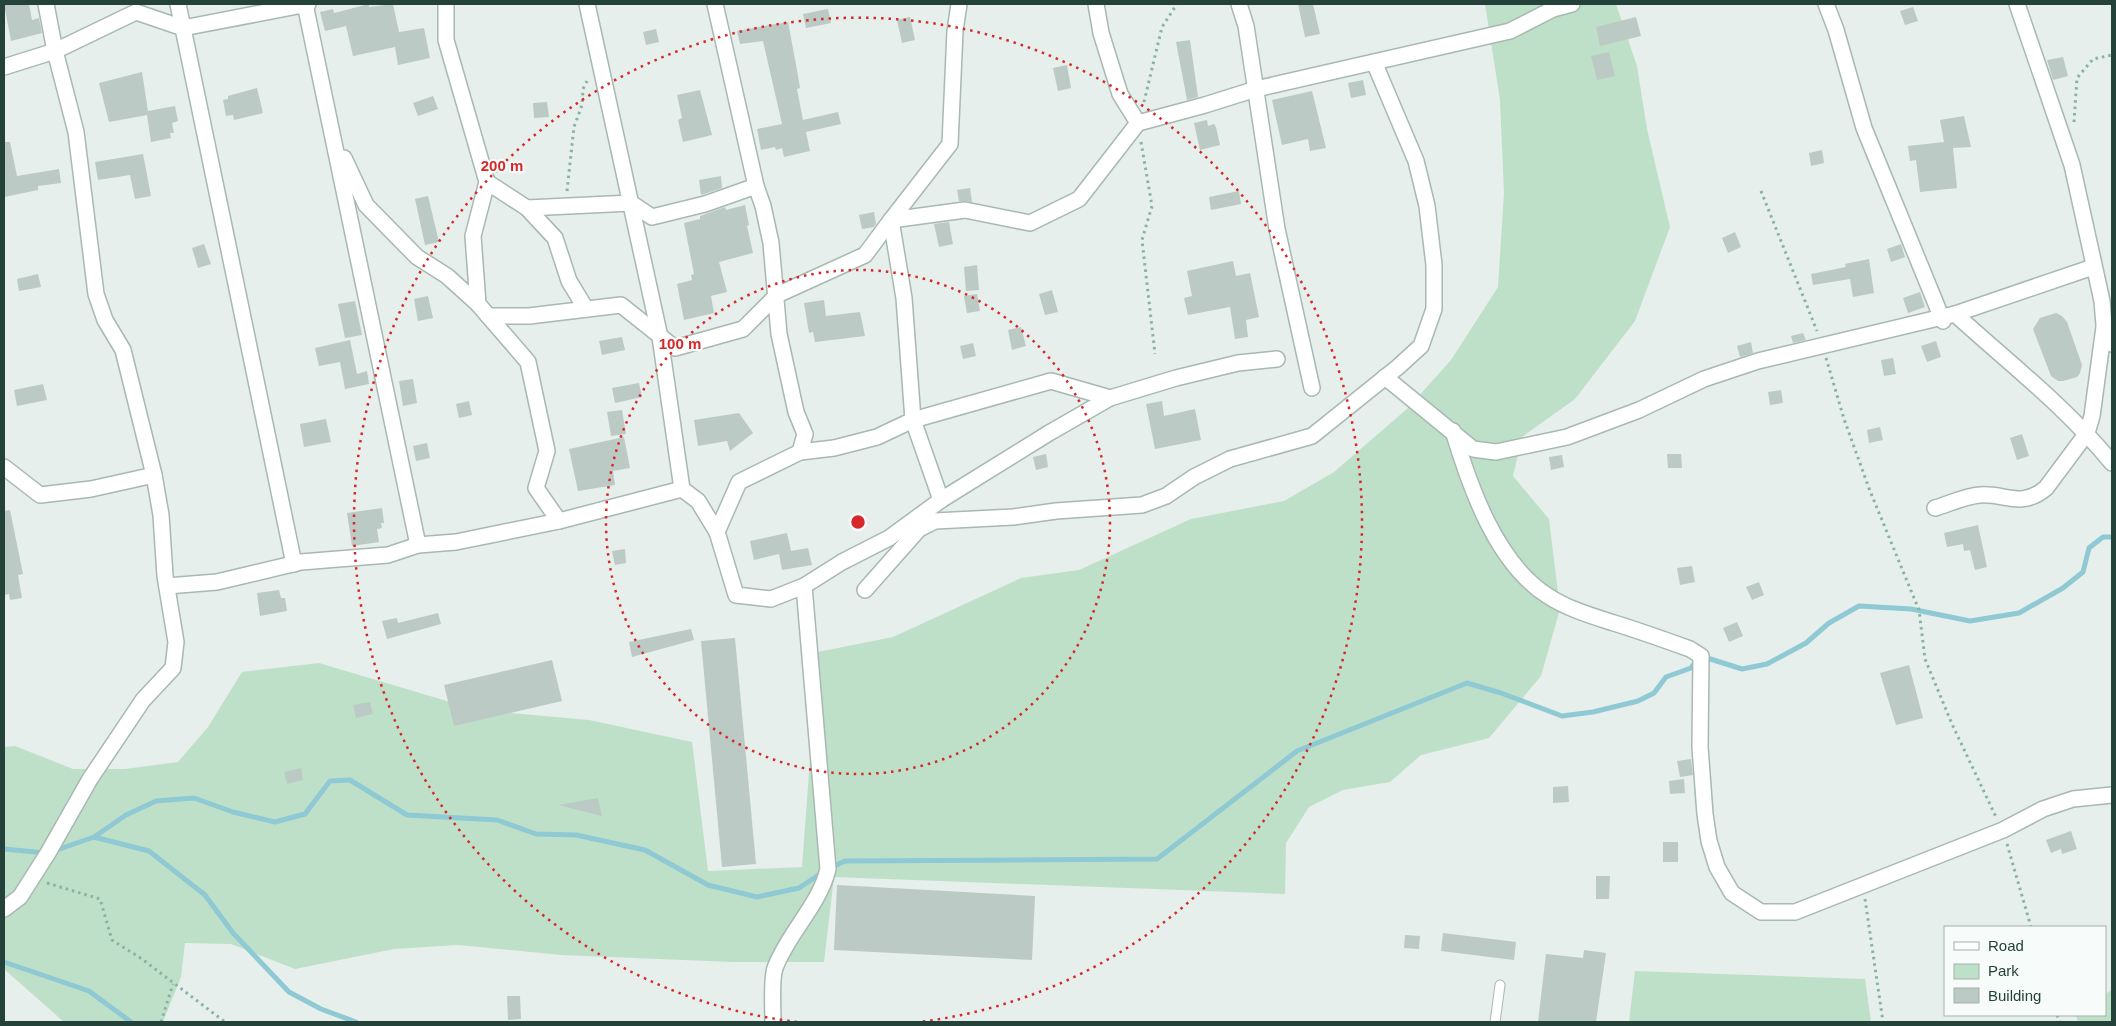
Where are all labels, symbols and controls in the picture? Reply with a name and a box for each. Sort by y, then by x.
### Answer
text: 200 m [481,157,523,174]
text: 100 m [659,335,701,352]
centre of rings [849,513,867,531]
legend [1944,926,2106,1016]
text: Road [1988,937,2024,954]
text: Park [1988,962,2019,979]
text: Building [1988,987,2041,1004]

